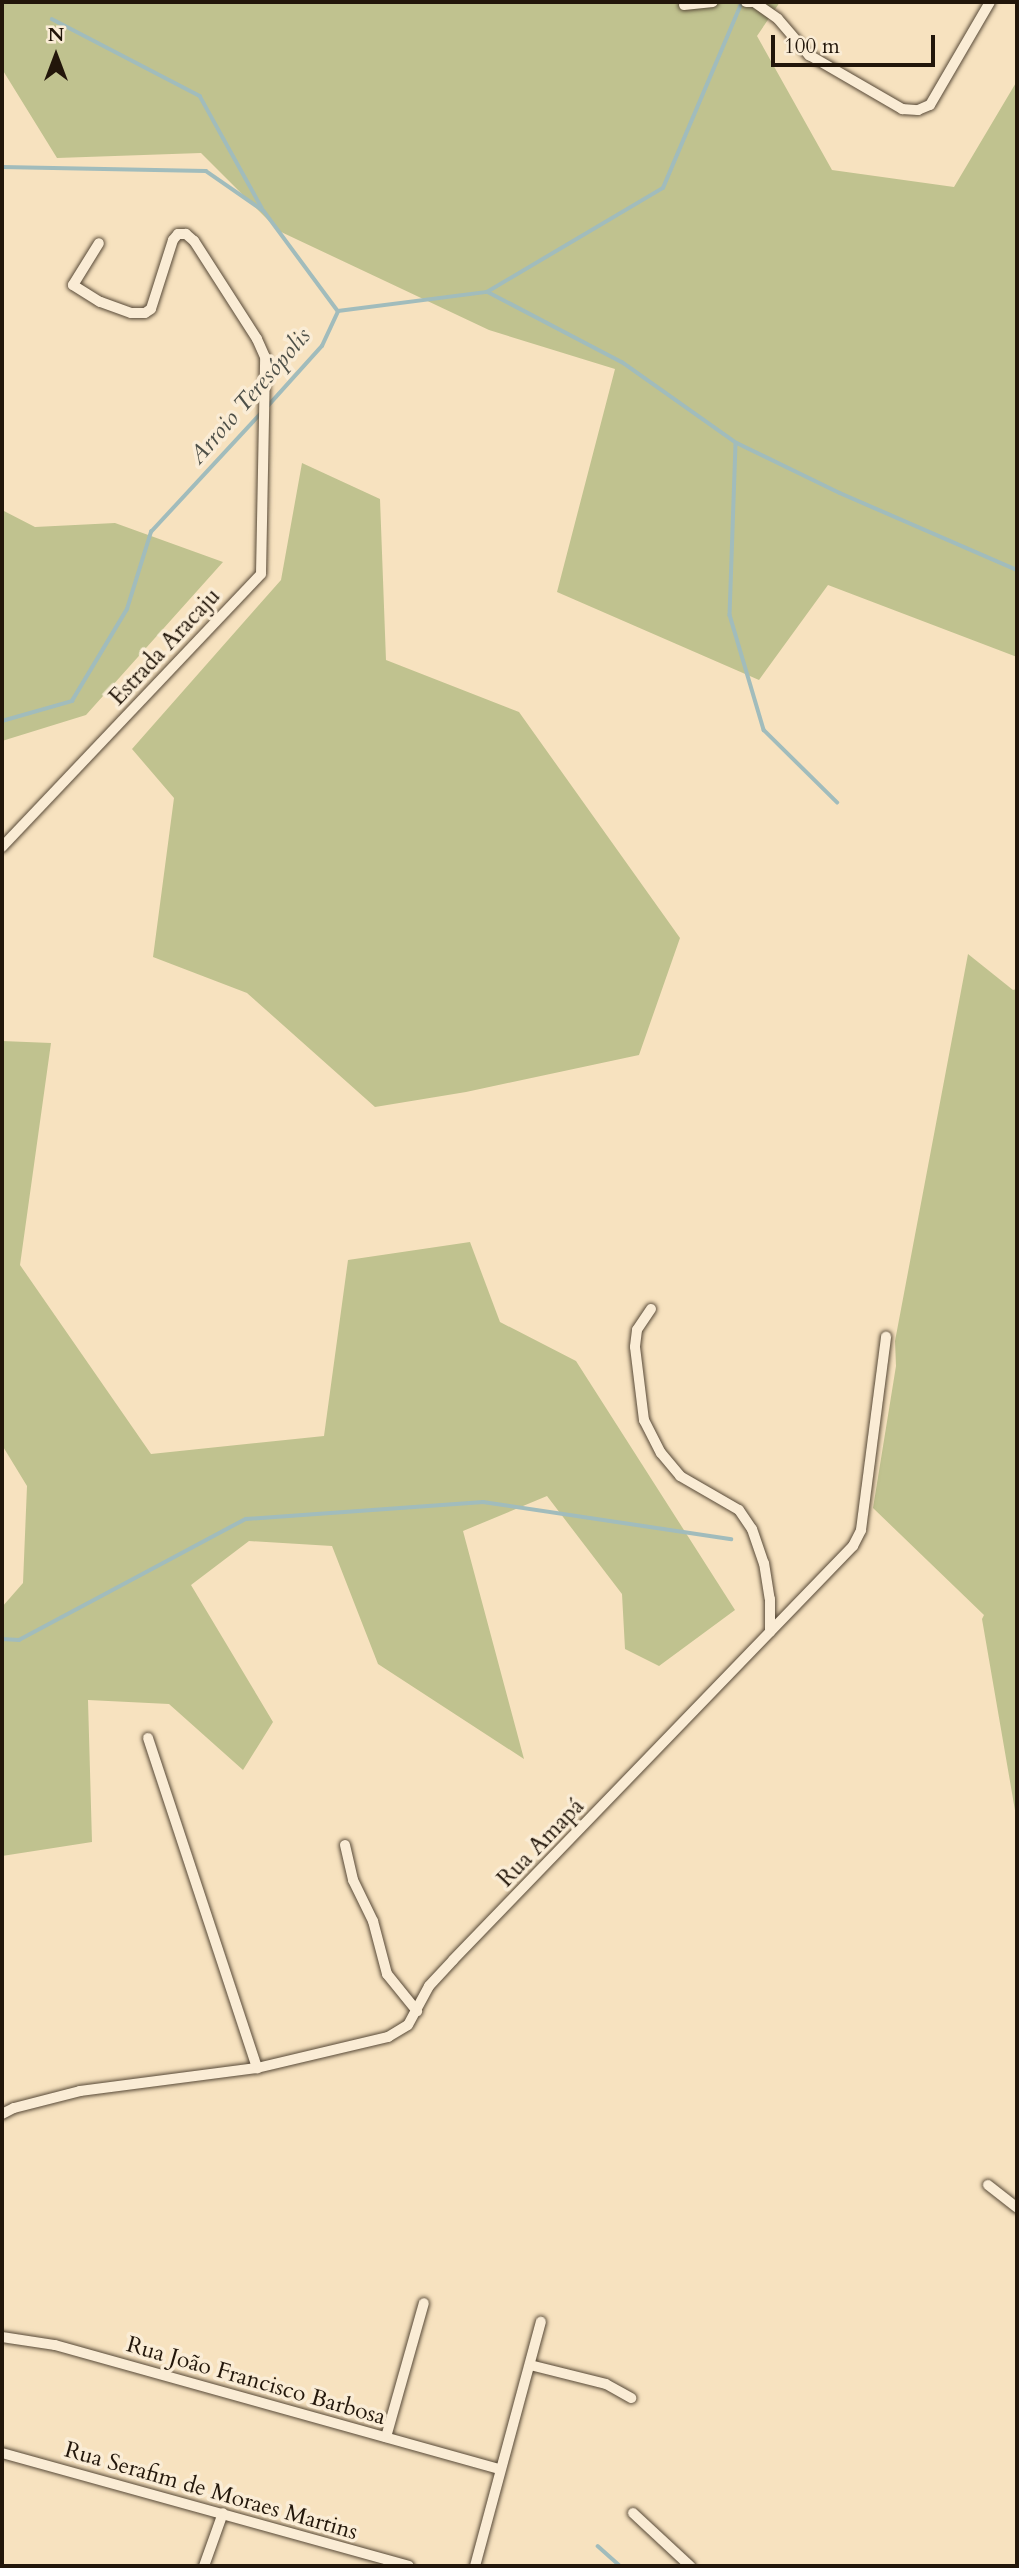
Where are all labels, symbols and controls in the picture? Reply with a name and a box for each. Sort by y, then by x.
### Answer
north arrow [21,21,91,91]
scale bar [774,21,939,65]
text: N [48,22,64,48]
text: 100 m [784,32,840,61]
water label: Arroio Teresópolis [183,322,317,470]
street label: Estrada Aracaju [104,583,226,711]
street label: Rua Amapá [492,1793,590,1893]
street label: Rua João Francisco Barbosa [123,2331,389,2431]
street label: Rua Serafim de Moraes Martins [61,2436,361,2546]

